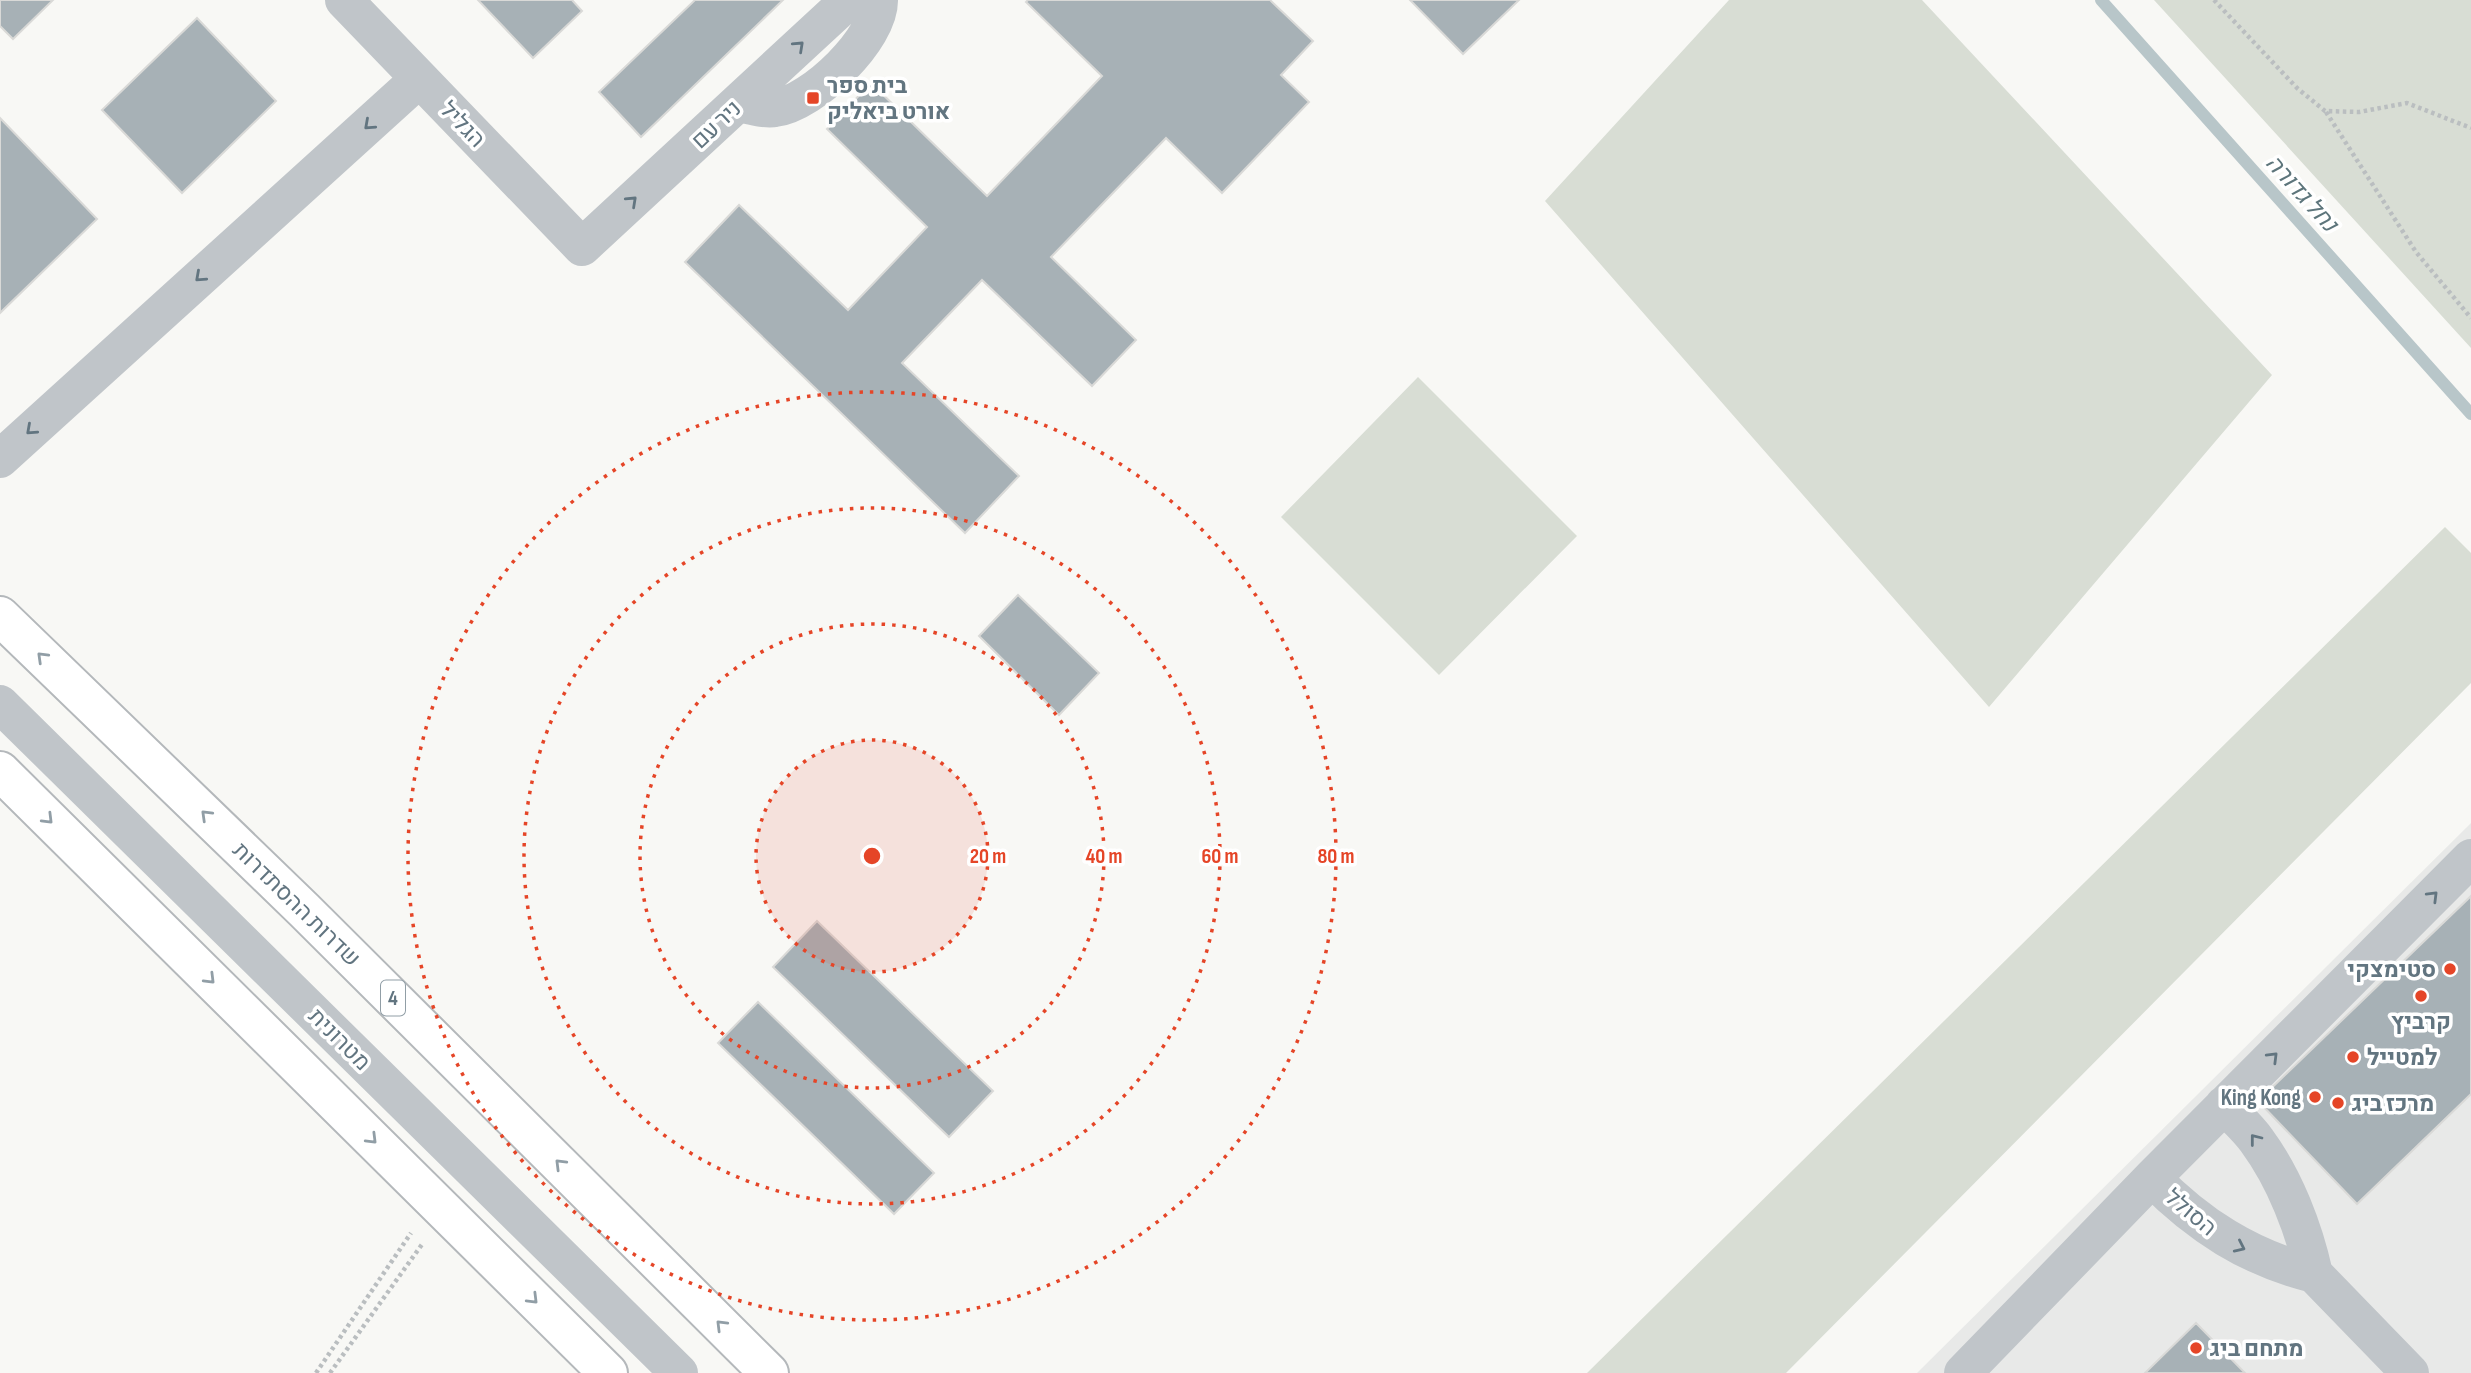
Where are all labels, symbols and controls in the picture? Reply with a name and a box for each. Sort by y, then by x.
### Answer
one-way arrow [791,42,804,55]
place label: בית ספר אורט ביאליק [827,72,950,126]
marker: בית ספר אורט ביאליק [805,90,821,106]
street label: ניר עם [686,95,747,155]
street label: הגליל [434,96,491,153]
one-way arrow [364,116,377,129]
water label: נחל גדורה [2259,149,2345,240]
one-way arrow [624,196,637,209]
one-way arrow [195,269,208,282]
one-way arrow [27,422,40,434]
one-way arrow [37,653,50,666]
one-way arrow [40,811,53,824]
one-way arrow [201,811,214,824]
street label: שדרות ההסתדרות [227,837,366,973]
centre of rings [860,844,884,868]
text: 20 m [970,844,1006,869]
text: 40 m [1086,844,1122,869]
text: 60 m [1201,844,1239,869]
text: 80 m [1317,844,1355,869]
one-way arrow [2425,891,2438,904]
place label: סטימצקי [2347,956,2436,984]
marker: סטימצקי [2442,961,2458,977]
one-way arrow [202,971,214,983]
road number: 4 [381,981,405,1016]
marker: קרביץ [2413,988,2429,1004]
street label: מטרונית [302,1003,376,1077]
place label: קרביץ [2391,1008,2451,1036]
place label: למטייל [2367,1044,2437,1072]
marker: למטייל [2345,1049,2361,1065]
one-way arrow [2264,1052,2277,1065]
place label: King Kong [2221,1084,2301,1112]
marker: King Kong [2307,1089,2323,1105]
place label: מרכז ביג [2352,1090,2434,1118]
marker: מרכז ביג [2330,1095,2346,1111]
one-way arrow [363,1131,376,1144]
one-way arrow [2250,1135,2263,1147]
one-way arrow [555,1160,568,1173]
street label: הסולל [2159,1183,2222,1242]
one-way arrow [2233,1238,2245,1252]
one-way arrow [525,1291,538,1304]
one-way arrow [717,1321,729,1333]
place label: מתחם ביג [2210,1335,2304,1363]
marker: מתחם ביג [2188,1340,2204,1356]

